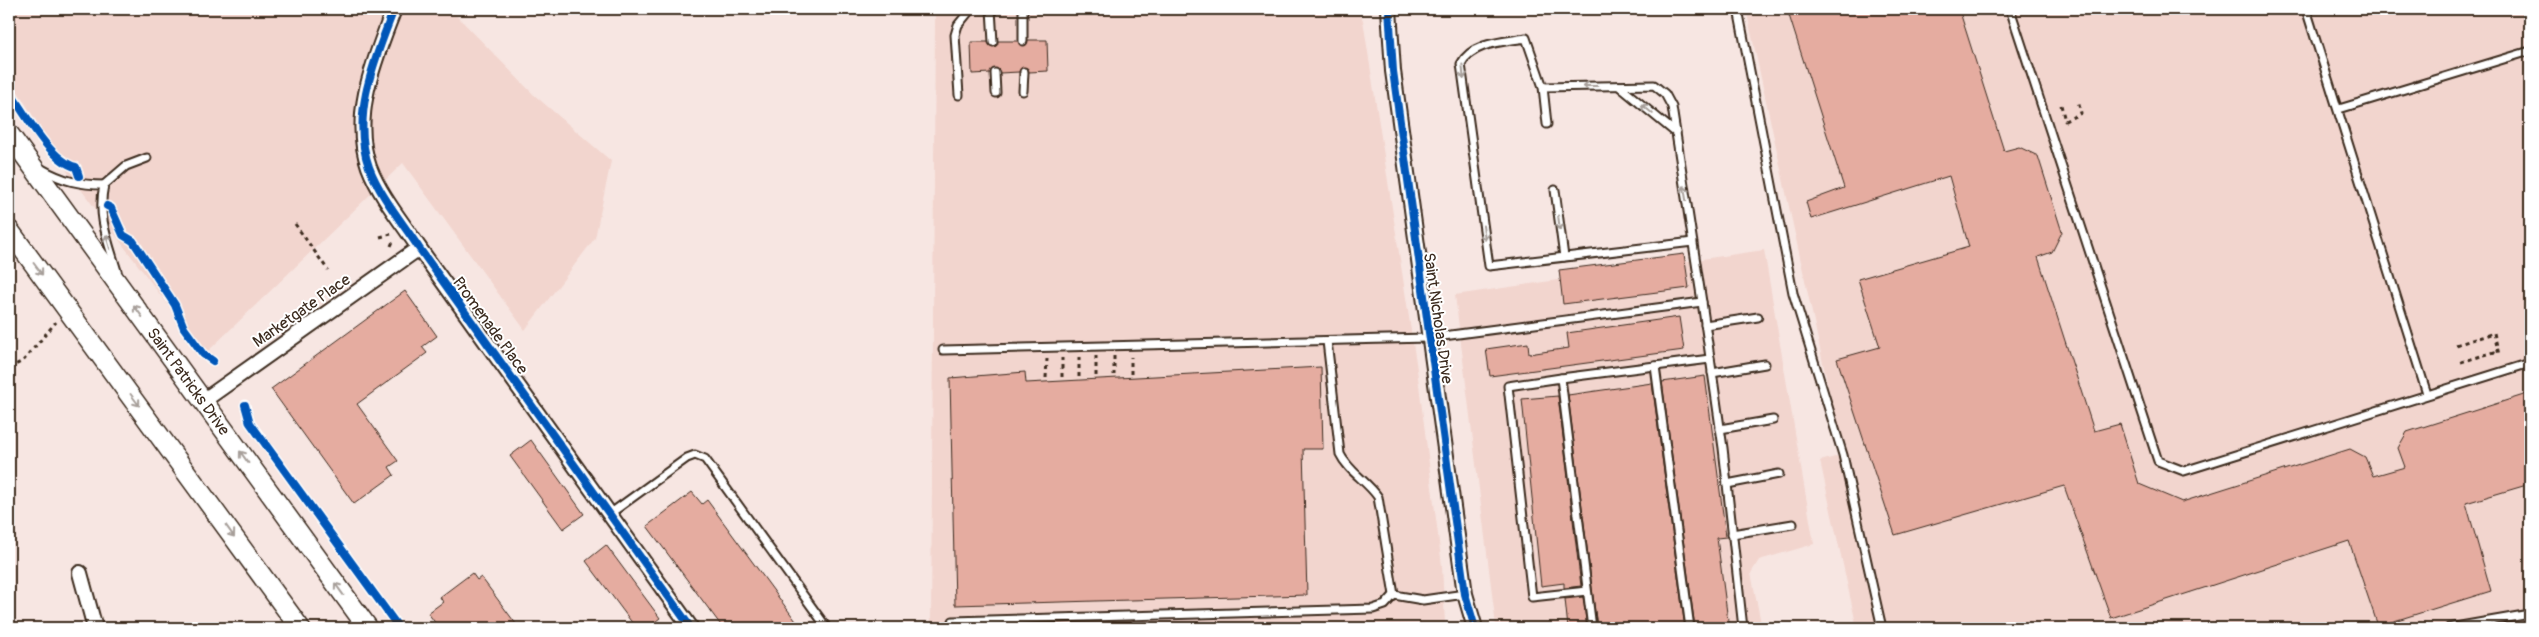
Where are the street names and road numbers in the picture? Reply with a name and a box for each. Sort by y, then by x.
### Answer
street label: Saint Nicholas Drive [1419,251,1457,385]
street label: Marketgate Place [249,270,354,352]
street label: Promenade Place [448,273,532,378]
street label: Saint Patricks Drive [142,324,234,439]

